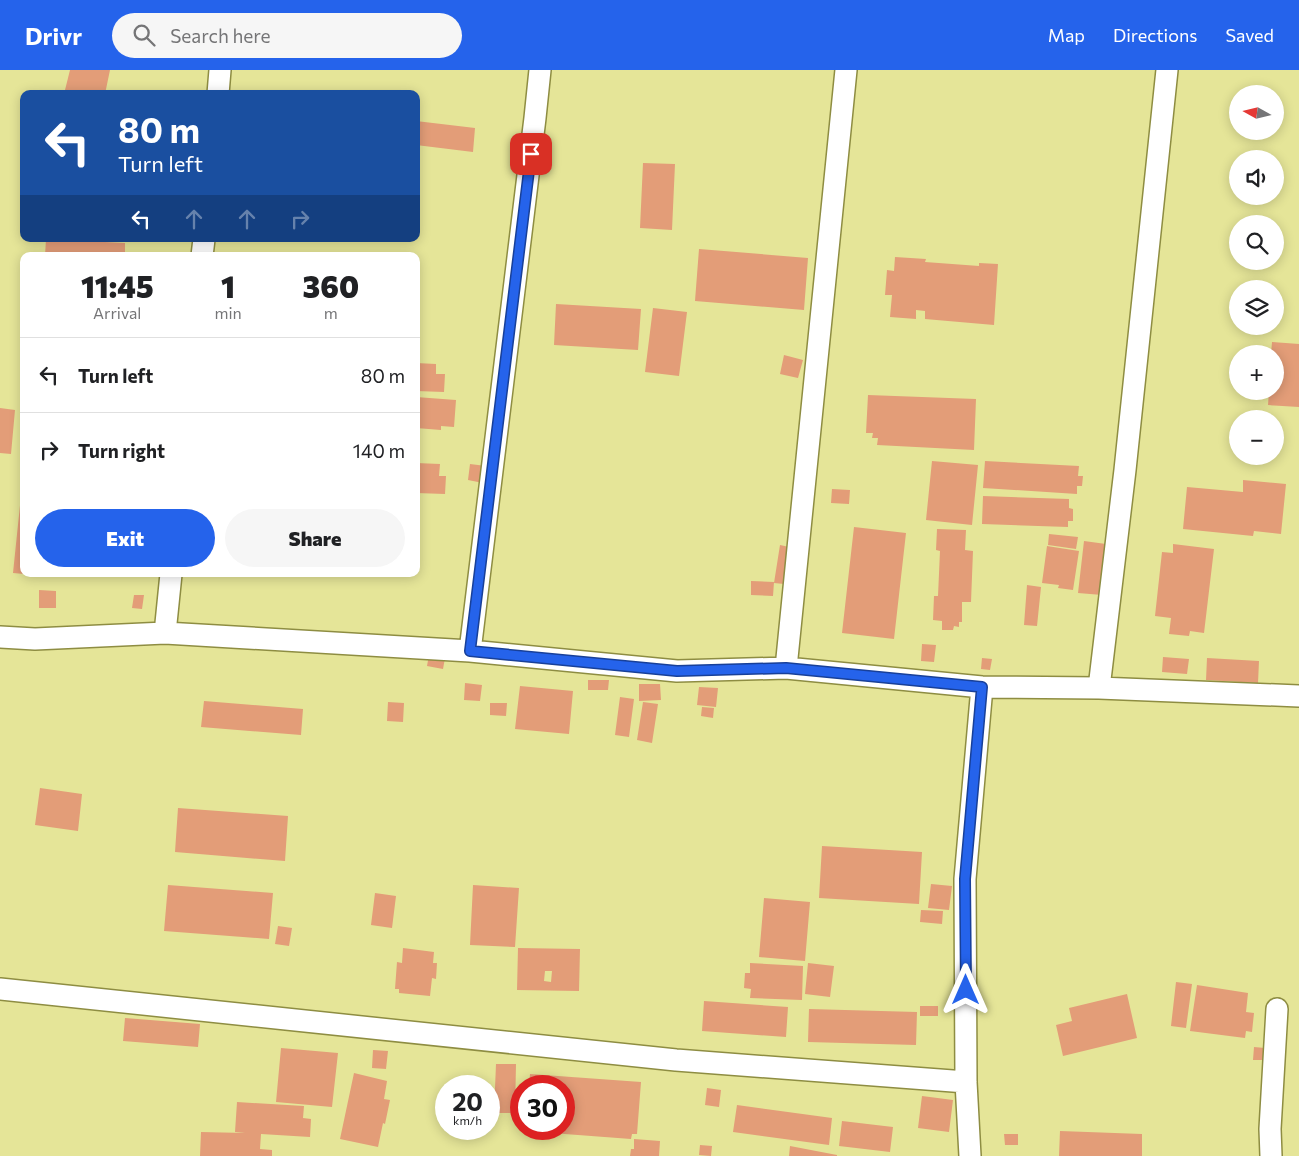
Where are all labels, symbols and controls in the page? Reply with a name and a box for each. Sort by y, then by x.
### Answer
search box [112,13,462,58]
text: Drivr [25,21,82,50]
icon: search [130,21,158,49]
text: Search here [170,24,271,47]
text: Map [1048,24,1085,46]
text: Directions [1113,24,1197,46]
text: Saved [1225,24,1274,46]
north arrow [1229,85,1284,140]
map controls [1229,85,1284,465]
text: 80 m [118,107,200,150]
icon: left [35,110,100,175]
pin [510,133,552,175]
icon: arrive [517,140,545,168]
text: Turn left [118,150,203,177]
button: sound [1229,150,1284,205]
icon: left [127,205,155,233]
icon: ahead [180,205,208,233]
icon: ahead [233,205,261,233]
icon: right [286,205,314,233]
button: search [1229,215,1284,270]
text: 11:45 [81,267,154,304]
text: 1 [221,267,235,304]
text: 360 [303,267,359,304]
button: layers [1229,280,1284,335]
text: Arrival [93,303,141,322]
text: min [214,303,242,322]
text: m [324,303,338,322]
button: + [1229,345,1284,400]
icon: left [35,361,63,389]
text: Turn left [78,364,153,387]
text: 80 m [361,364,405,387]
button: − [1229,410,1284,465]
icon: right [35,436,63,464]
text: Turn right [78,439,165,462]
text: 140 m [353,439,405,462]
button: Exit [35,509,215,567]
button: Share [225,509,405,567]
position arrow [939,963,991,1015]
speed limit sign: 30 [510,1075,575,1140]
text: 20 [452,1086,483,1116]
text: km/h [453,1113,482,1127]

